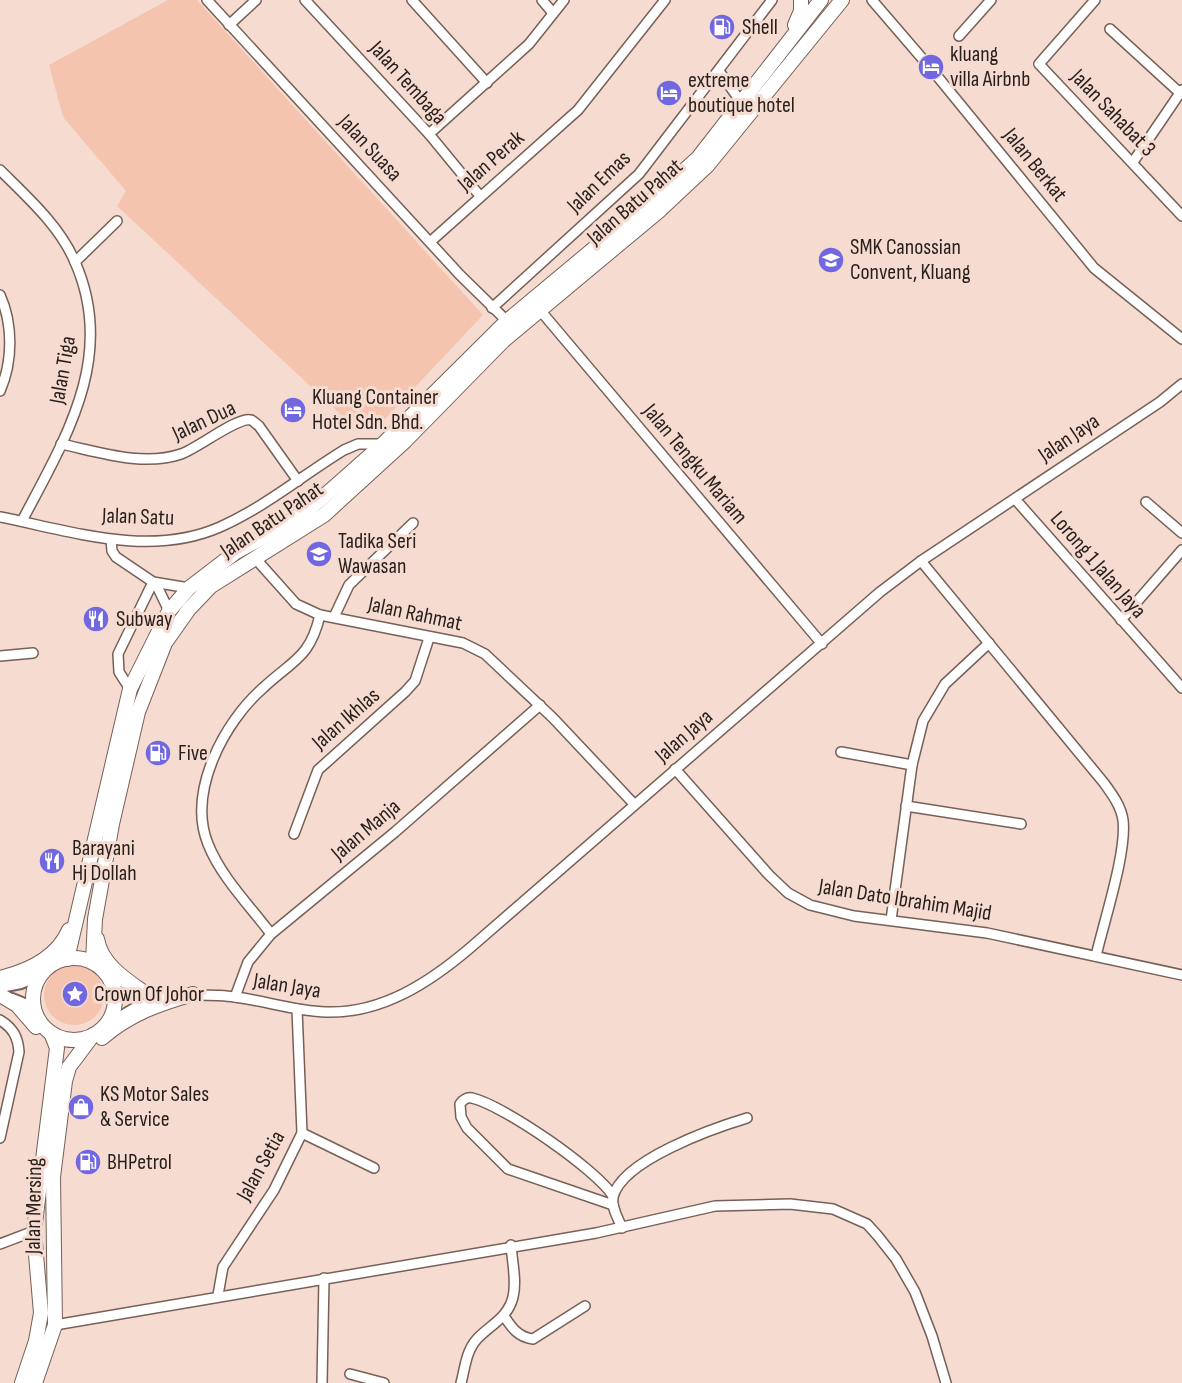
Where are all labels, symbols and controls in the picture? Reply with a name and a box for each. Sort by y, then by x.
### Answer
fuel station icon: Shell [707,12,737,42]
place label: Shell [742,14,778,41]
street label: Jalan Tembaga [363,35,453,130]
place label: kluang villa Airbnb [950,41,1030,93]
hotel icon: kluang villa Airbnb [916,52,946,82]
street label: Jalan Sahabat 3 [1064,63,1161,162]
place label: extreme boutique hotel [688,67,795,119]
hotel icon: extreme boutique hotel [654,78,684,108]
street label: Jalan Suasa [332,108,408,187]
street label: Jalan Berkat [997,122,1073,208]
street label: Jalan Perak [451,124,530,198]
street label: Jalan Emas [561,145,637,220]
street label: Jalan Batu Pahat [581,153,689,252]
place label: SMK Canossian Convent, Kluang [850,234,971,286]
school or university icon: SMK Canossian Convent, Kluang [816,245,846,275]
street label: Jalan Tiga [44,334,82,407]
place label: Kluang Container Hotel Sdn. Bhd. [312,384,438,436]
street label: Jalan Dua [167,395,240,448]
hotel icon: Kluang Container Hotel Sdn. Bhd. [278,395,308,425]
street label: Jalan Tengku Mariam [636,398,753,530]
street label: Jalan Jaya [1032,408,1105,469]
street label: Jalan Batu Pahat [215,476,329,565]
street label: Jalan Satu [100,502,175,532]
street label: Lorong 1 Jalan Jaya [1044,506,1152,624]
place label: Tadika Seri Wawasan [338,528,416,580]
school or university icon: Tadika Seri Wawasan [304,539,334,569]
street label: Jalan Rahmat [364,591,465,637]
restaurant icon: Subway [81,604,111,634]
place label: Subway [116,606,173,633]
street label: Jalan Ikhlas [306,682,386,756]
street label: Jalan Jaya [649,704,718,769]
fuel station icon: Five [143,738,173,768]
place label: Five [178,740,208,767]
street label: Jalan Manja [325,793,406,867]
place label: Barayani Hj Dollah [72,835,137,887]
restaurant icon: Barayani Hj Dollah [37,846,67,876]
street label: Jalan Dato Ibrahim Majid [816,873,993,927]
street label: Jalan Jaya [250,967,323,1005]
place icon: Crown Of Johor [60,979,90,1009]
place label: Crown Of Johor [94,981,204,1008]
place label: KS Motor Sales & Service [100,1081,209,1133]
shop icon: KS Motor Sales & Service [66,1092,96,1122]
street label: Jalan Setia [230,1126,291,1207]
fuel station icon: BHPetrol [73,1147,103,1177]
place label: BHPetrol [107,1149,172,1176]
street label: Jalan Mersing [20,1157,48,1256]

